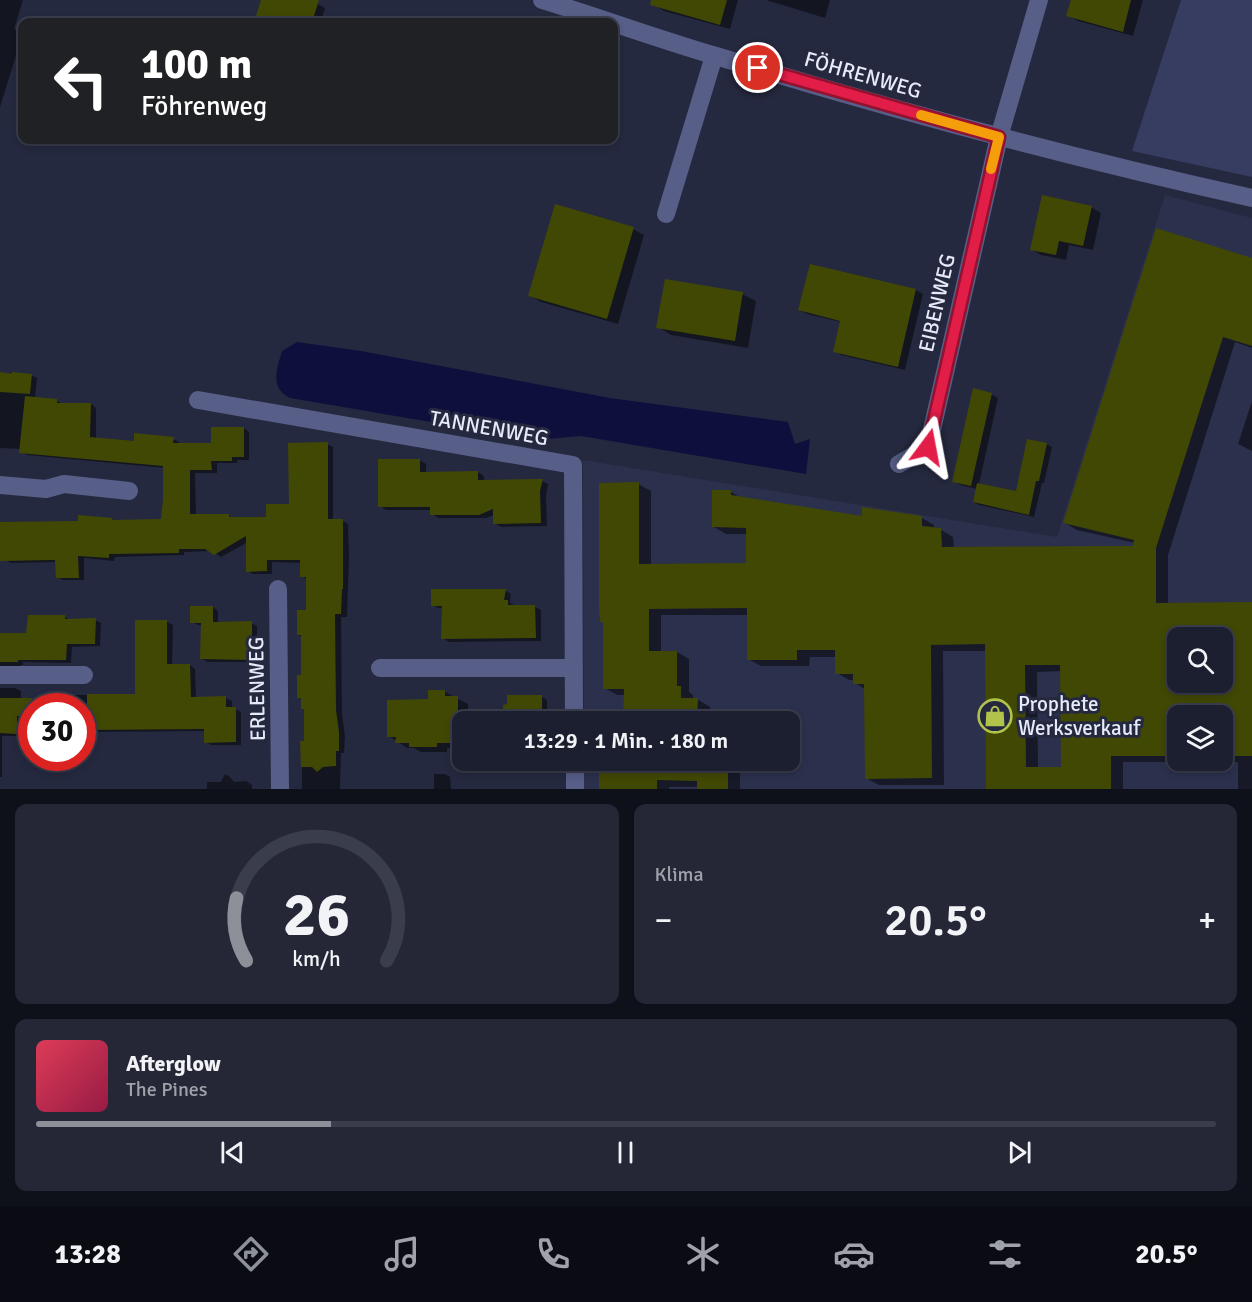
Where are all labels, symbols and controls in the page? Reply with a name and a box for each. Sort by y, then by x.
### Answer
text: 100 m [141,39,252,90]
icon: left [42,42,120,120]
pin [732,42,783,93]
street label: FÖHRENWEG [801,46,925,104]
icon: arrive [741,51,774,84]
text: Föhrenweg [141,90,267,123]
street label: EIBENWEG [913,251,961,355]
street label: TANNENWEG [428,405,550,451]
position arrow [896,415,960,479]
map controls [1167,627,1233,771]
button: search [1167,627,1233,693]
street label: ERLENWEG [243,637,271,741]
place label: Prophete Werksverkauf [1018,691,1141,741]
speed limit sign: 30 [18,693,96,771]
shop icon: Prophete Werksverkauf [977,698,1013,734]
button: layers [1167,705,1233,771]
text: 13:29 · 1 Min. · 180 m [524,727,728,754]
text: Klima [655,862,704,887]
text: 26 [283,876,350,953]
text: 20.5° [884,893,987,948]
text: − [655,900,672,941]
text: + [1198,900,1216,941]
text: km/h [292,946,341,972]
text: Afterglow [126,1050,221,1077]
text: The Pines [126,1077,208,1102]
icon: previous [216,1136,249,1169]
icon: pause [609,1136,642,1169]
icon: next [1003,1136,1036,1169]
icon: directions [230,1233,272,1275]
icon: music [381,1233,423,1275]
icon: phone [532,1233,574,1275]
icon: climate [682,1233,724,1275]
icon: car [833,1233,875,1275]
icon: filters [984,1233,1026,1275]
text: 13:28 [54,1238,121,1271]
text: 20.5° [1135,1238,1197,1271]

